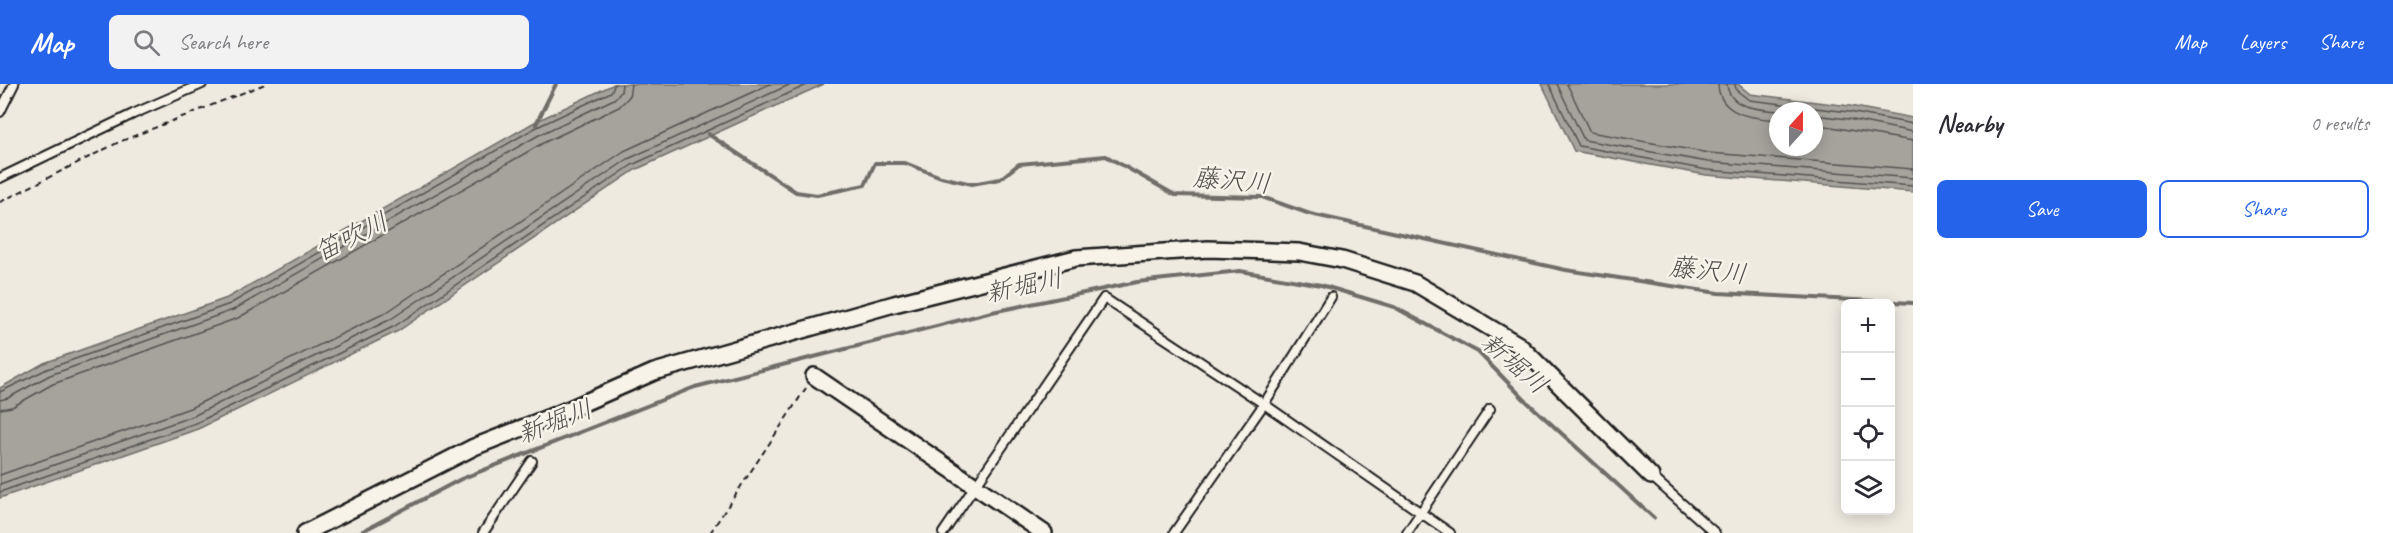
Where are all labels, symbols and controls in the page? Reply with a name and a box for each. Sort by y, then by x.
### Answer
search box [109,15,529,69]
text: Map [30,25,73,60]
icon: search [130,26,163,59]
text: Search here [178,28,268,56]
text: Map [2174,29,2207,55]
text: Layers [2240,29,2286,55]
text: Share [2319,29,2363,55]
north arrow [1769,102,1823,156]
text: Nearby [1937,107,2002,140]
text: 0 results [2310,111,2369,136]
water label: 藤沢川 [1192,161,1272,200]
button: Save [1937,180,2147,238]
button: Share [2159,180,2369,238]
water label: 笛吹川 [309,205,394,268]
water label: 藤沢川 [1667,250,1748,291]
water label: 新堀川 [983,261,1066,310]
map controls [1841,299,1895,515]
button: + [1841,299,1895,353]
water label: 新堀川 [1474,325,1555,401]
button: − [1841,353,1895,407]
water label: 新堀川 [513,392,598,451]
button: locate [1841,407,1895,461]
button: layers [1841,461,1895,515]

